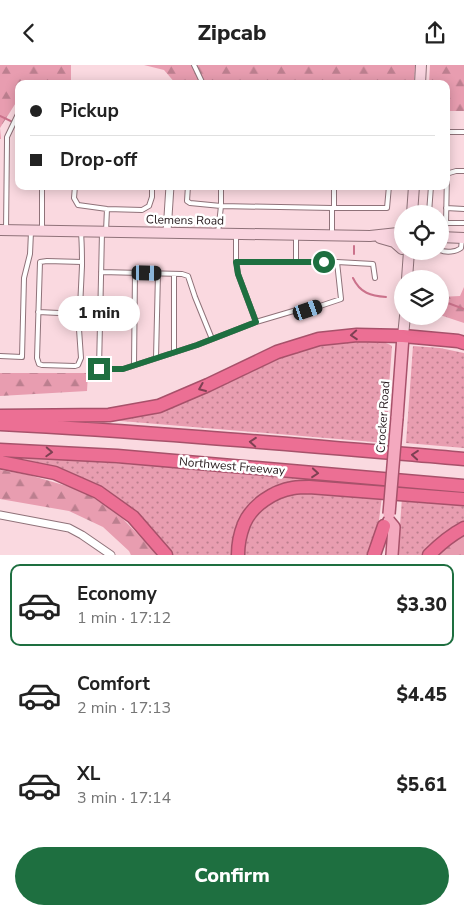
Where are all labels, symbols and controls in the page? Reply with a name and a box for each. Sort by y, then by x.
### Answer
text: Zipcab [198,18,267,48]
icon: back [15,19,43,47]
icon: share [421,19,449,47]
text: Pickup [60,98,119,124]
text: Drop-off [60,147,137,173]
map controls [394,205,449,325]
button: locate [394,205,449,260]
street label: Clemens Road [146,211,224,229]
route start [313,251,335,273]
car [131,265,162,281]
button: layers [394,270,449,325]
callout: 1 min [58,297,140,331]
car [291,298,324,322]
text: 1 min [78,302,120,324]
one-way arrow [350,330,358,341]
route end [88,358,110,380]
street label: Crocker Road [373,380,393,454]
one-way arrow [198,381,207,392]
one-way arrow [249,437,257,448]
one-way arrow [45,447,53,458]
one-way arrow [411,450,419,461]
street label: Northwest Freeway [178,453,286,479]
one-way arrow [312,467,320,478]
text: Economy [77,581,157,607]
icon: car [17,583,62,628]
text: $3.30 [396,592,447,618]
text: 1 min · 17:12 [77,607,171,629]
text: Comfort [77,671,150,697]
icon: car [17,673,62,718]
text: $4.45 [396,682,447,708]
text: 2 min · 17:13 [77,697,171,719]
text: XL [77,761,100,787]
icon: car [17,763,62,808]
text: $5.61 [396,772,447,798]
text: 3 min · 17:14 [77,787,171,809]
button: Confirm [15,847,449,905]

